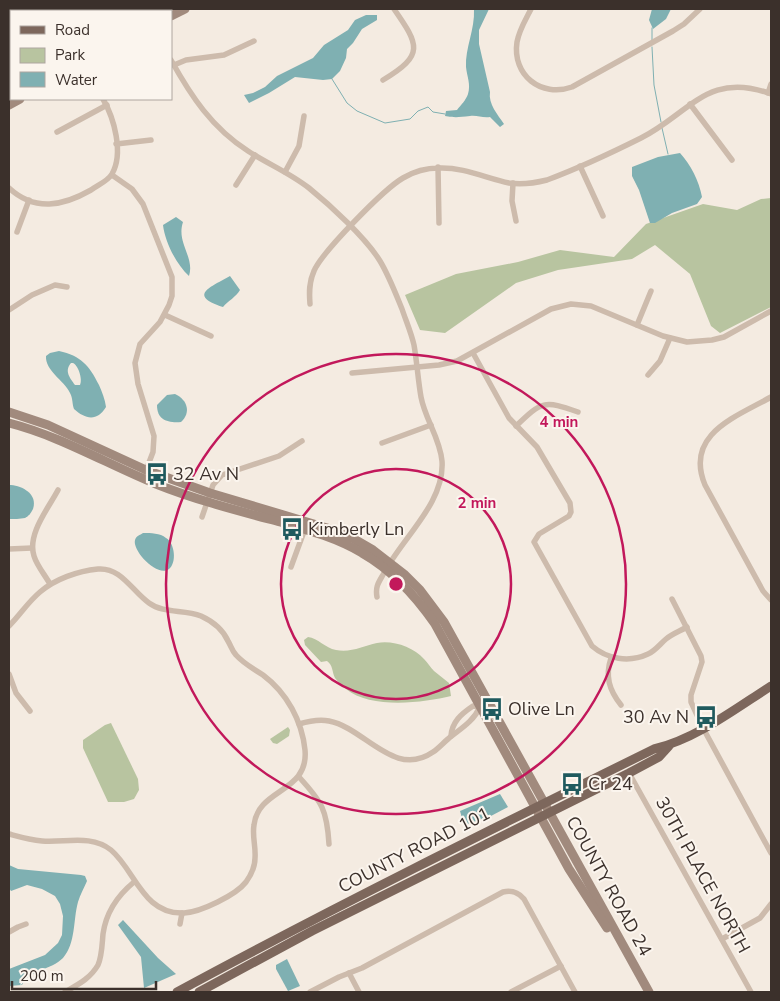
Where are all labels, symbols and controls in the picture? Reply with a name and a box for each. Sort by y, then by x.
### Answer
legend [10,10,172,100]
text: Road [55,20,90,40]
text: Park [55,45,85,65]
text: Water [55,70,98,90]
text: 4 min [540,412,578,432]
bus stop icon: 32 Av N [144,461,170,487]
place label: 32 Av N [173,462,239,486]
text: 2 min [458,493,496,513]
bus stop icon: Kimberly Ln [279,516,305,542]
place label: Kimberly Ln [308,517,404,541]
centre of rings [387,575,405,593]
bus stop icon: Olive Ln [479,696,505,722]
place label: Olive Ln [508,697,575,721]
bus stop icon: 30 Av N [693,704,719,730]
place label: 30 Av N [623,705,689,729]
bus stop icon: Cr 24 [559,771,585,797]
place label: Cr 24 [588,772,633,796]
street label: 30TH PLACE NORTH [650,793,756,957]
street label: COUNTY ROAD 101 [334,801,494,899]
street label: COUNTY ROAD 24 [561,812,658,960]
scale bar [12,958,156,990]
text: 200 m [20,966,64,986]

